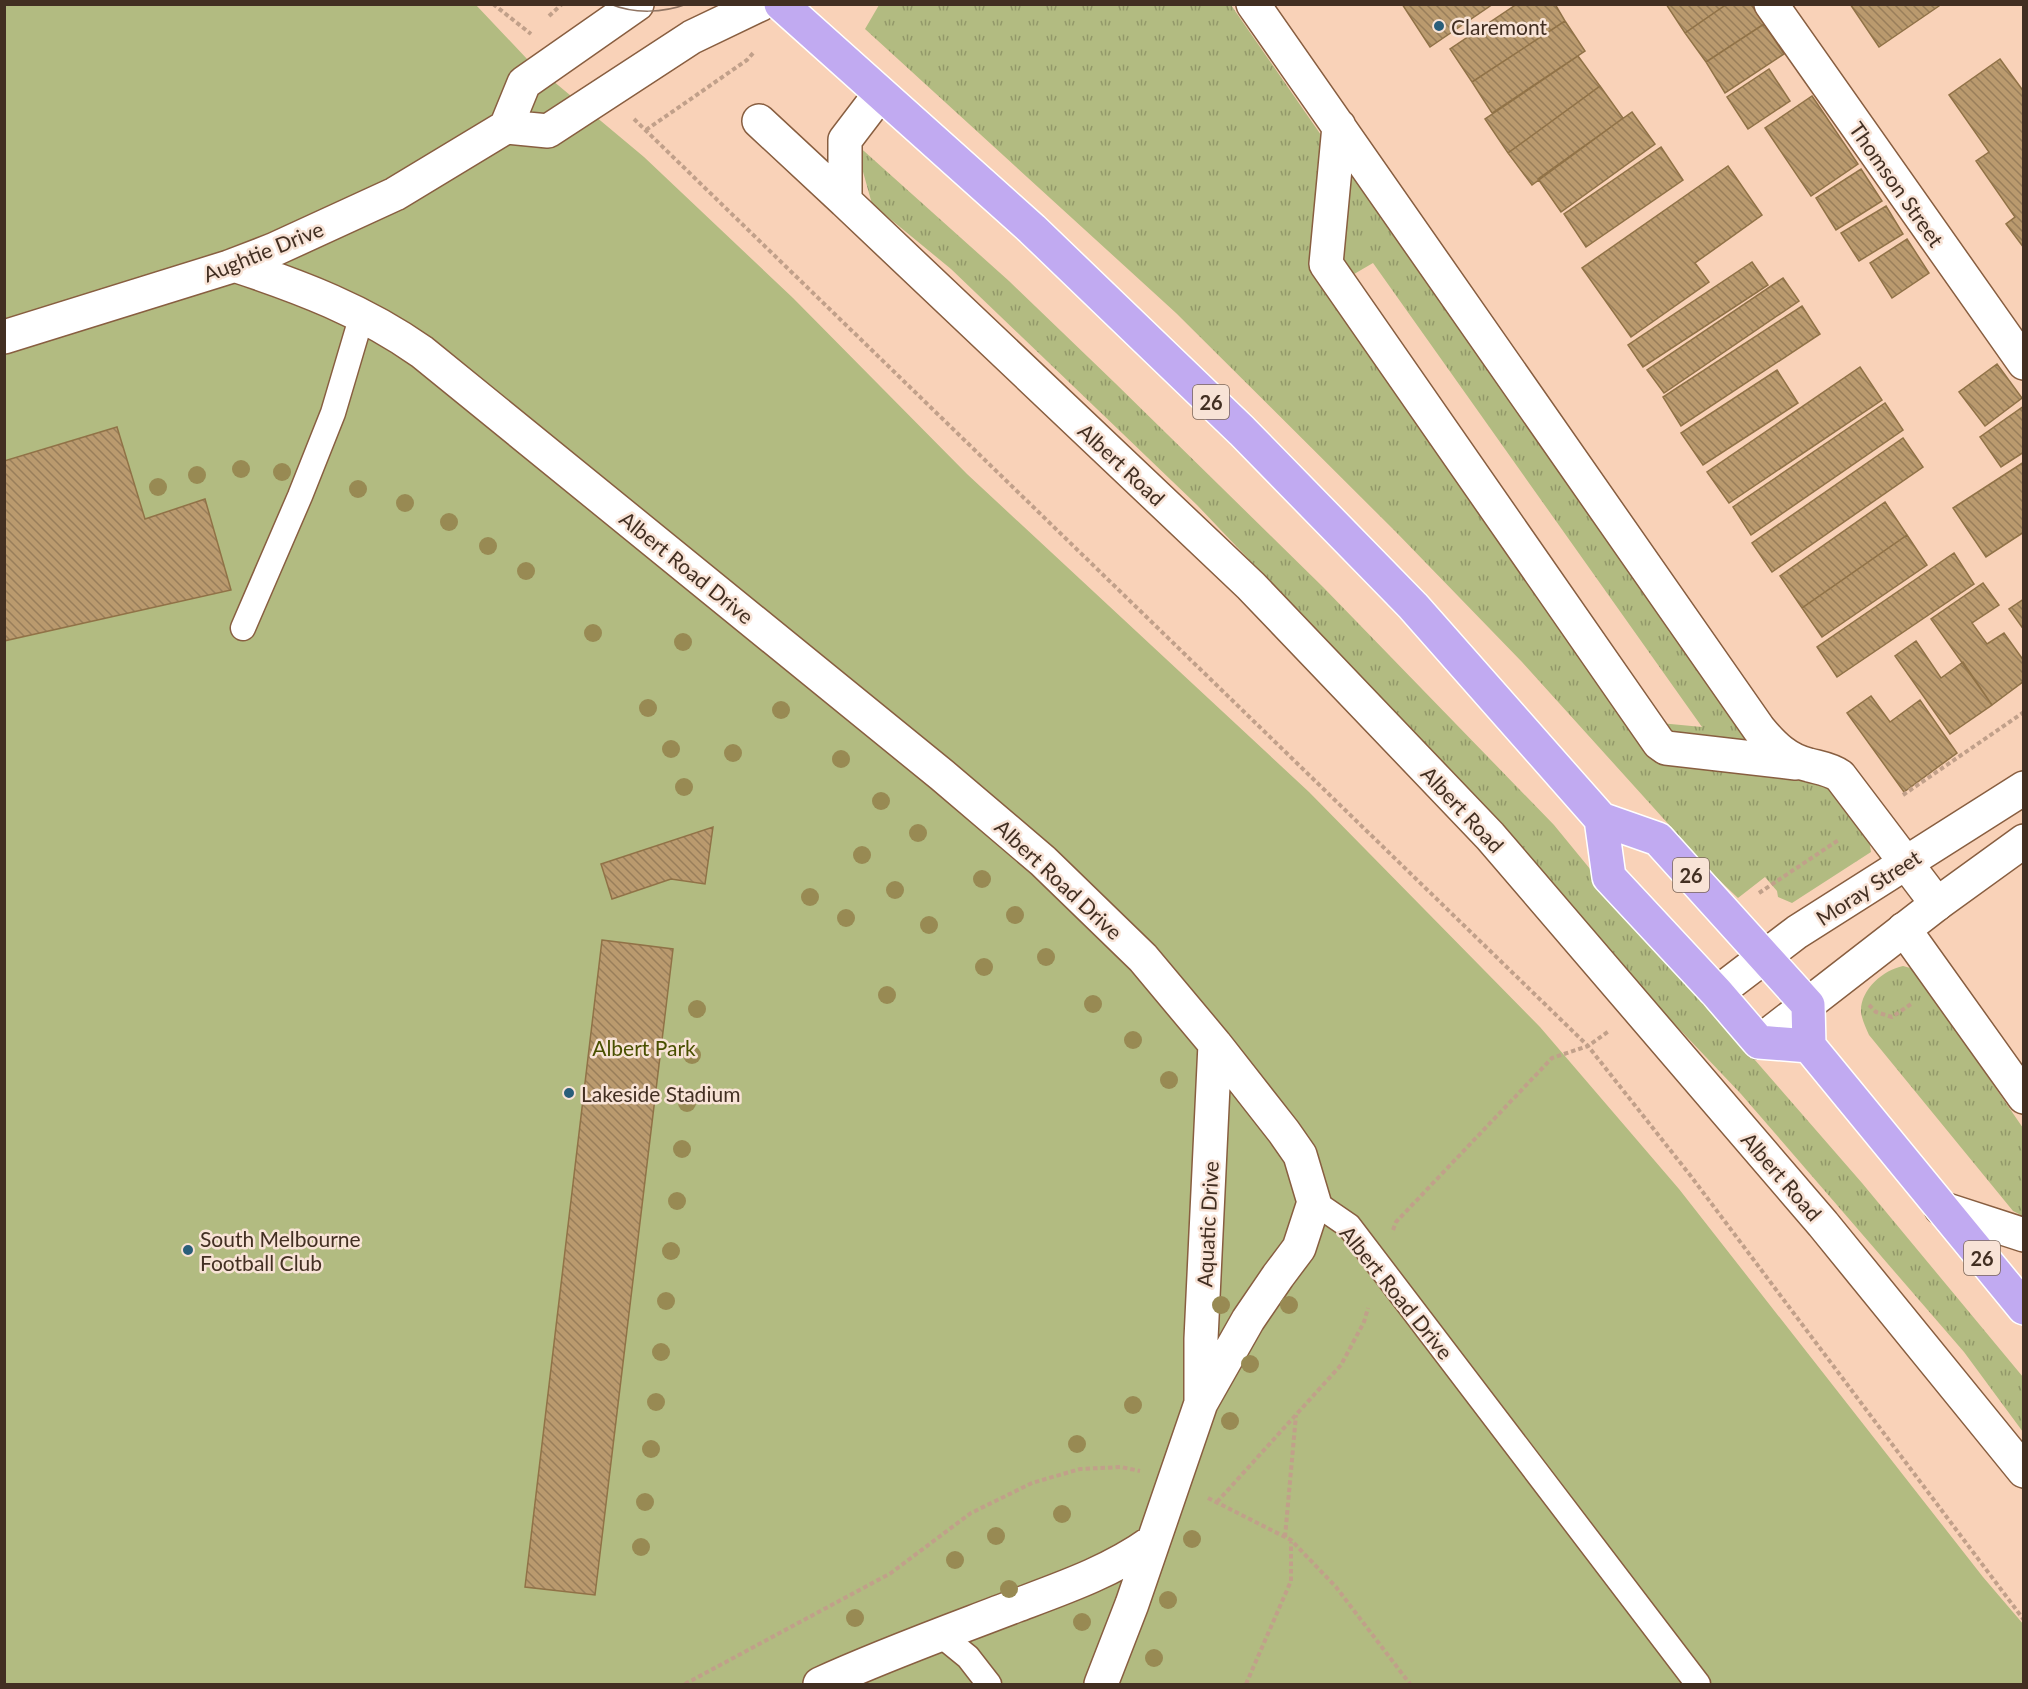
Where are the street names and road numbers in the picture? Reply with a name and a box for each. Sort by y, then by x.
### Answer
street label: Thomson Street [1845,117,1950,252]
street label: Aughtie Drive [199,216,327,286]
road number: 26 [1193,385,1229,419]
street label: Albert Road [1074,418,1170,510]
street label: Albert Road Drive [615,506,759,628]
street label: Albert Road [1417,761,1509,857]
street label: Albert Road Drive [990,814,1128,944]
street label: Moray Street [1811,844,1925,930]
road number: 26 [1673,858,1709,892]
street label: Albert Road [1737,1127,1827,1225]
street label: Aquatic Drive [1191,1160,1223,1288]
street label: Albert Road Drive [1336,1220,1458,1364]
road number: 26 [1964,1241,2000,1275]

